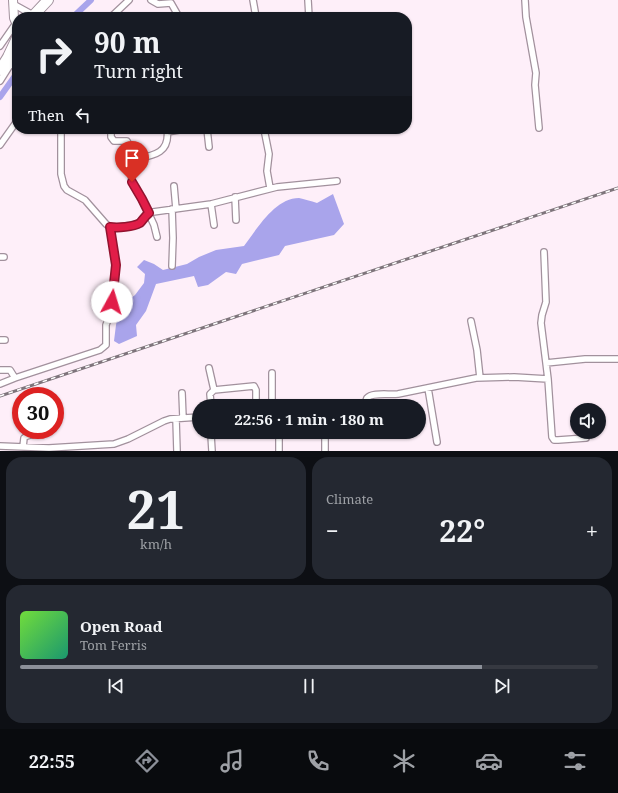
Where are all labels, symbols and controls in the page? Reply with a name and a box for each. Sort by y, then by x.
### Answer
text: 90 m [94,23,161,61]
icon: right [28,28,80,80]
text: Turn right [94,59,183,83]
icon: left [72,104,94,126]
text: Then [28,105,64,125]
pin [115,141,149,182]
icon: arrive [121,147,143,169]
position arrow [91,281,133,323]
speed limit sign: 30 [12,387,64,439]
map controls [570,403,606,439]
button: sound [570,403,606,439]
text: 22:56 · 1 min · 180 m [234,409,384,429]
text: 21 [127,473,185,544]
text: Climate [326,490,373,508]
text: 22° [439,510,485,551]
text: − [326,515,339,545]
text: + [586,515,598,545]
text: km/h [140,535,172,553]
text: Open Road [80,616,163,636]
text: Tom Ferris [80,636,147,654]
icon: previous [105,675,127,697]
icon: pause [298,675,320,697]
icon: next [491,675,513,697]
icon: directions [133,747,161,775]
icon: music [218,747,246,775]
icon: phone [304,747,332,775]
icon: climate [390,747,418,775]
icon: car [475,747,503,775]
icon: filters [561,747,589,775]
text: 22:55 [29,749,75,773]

